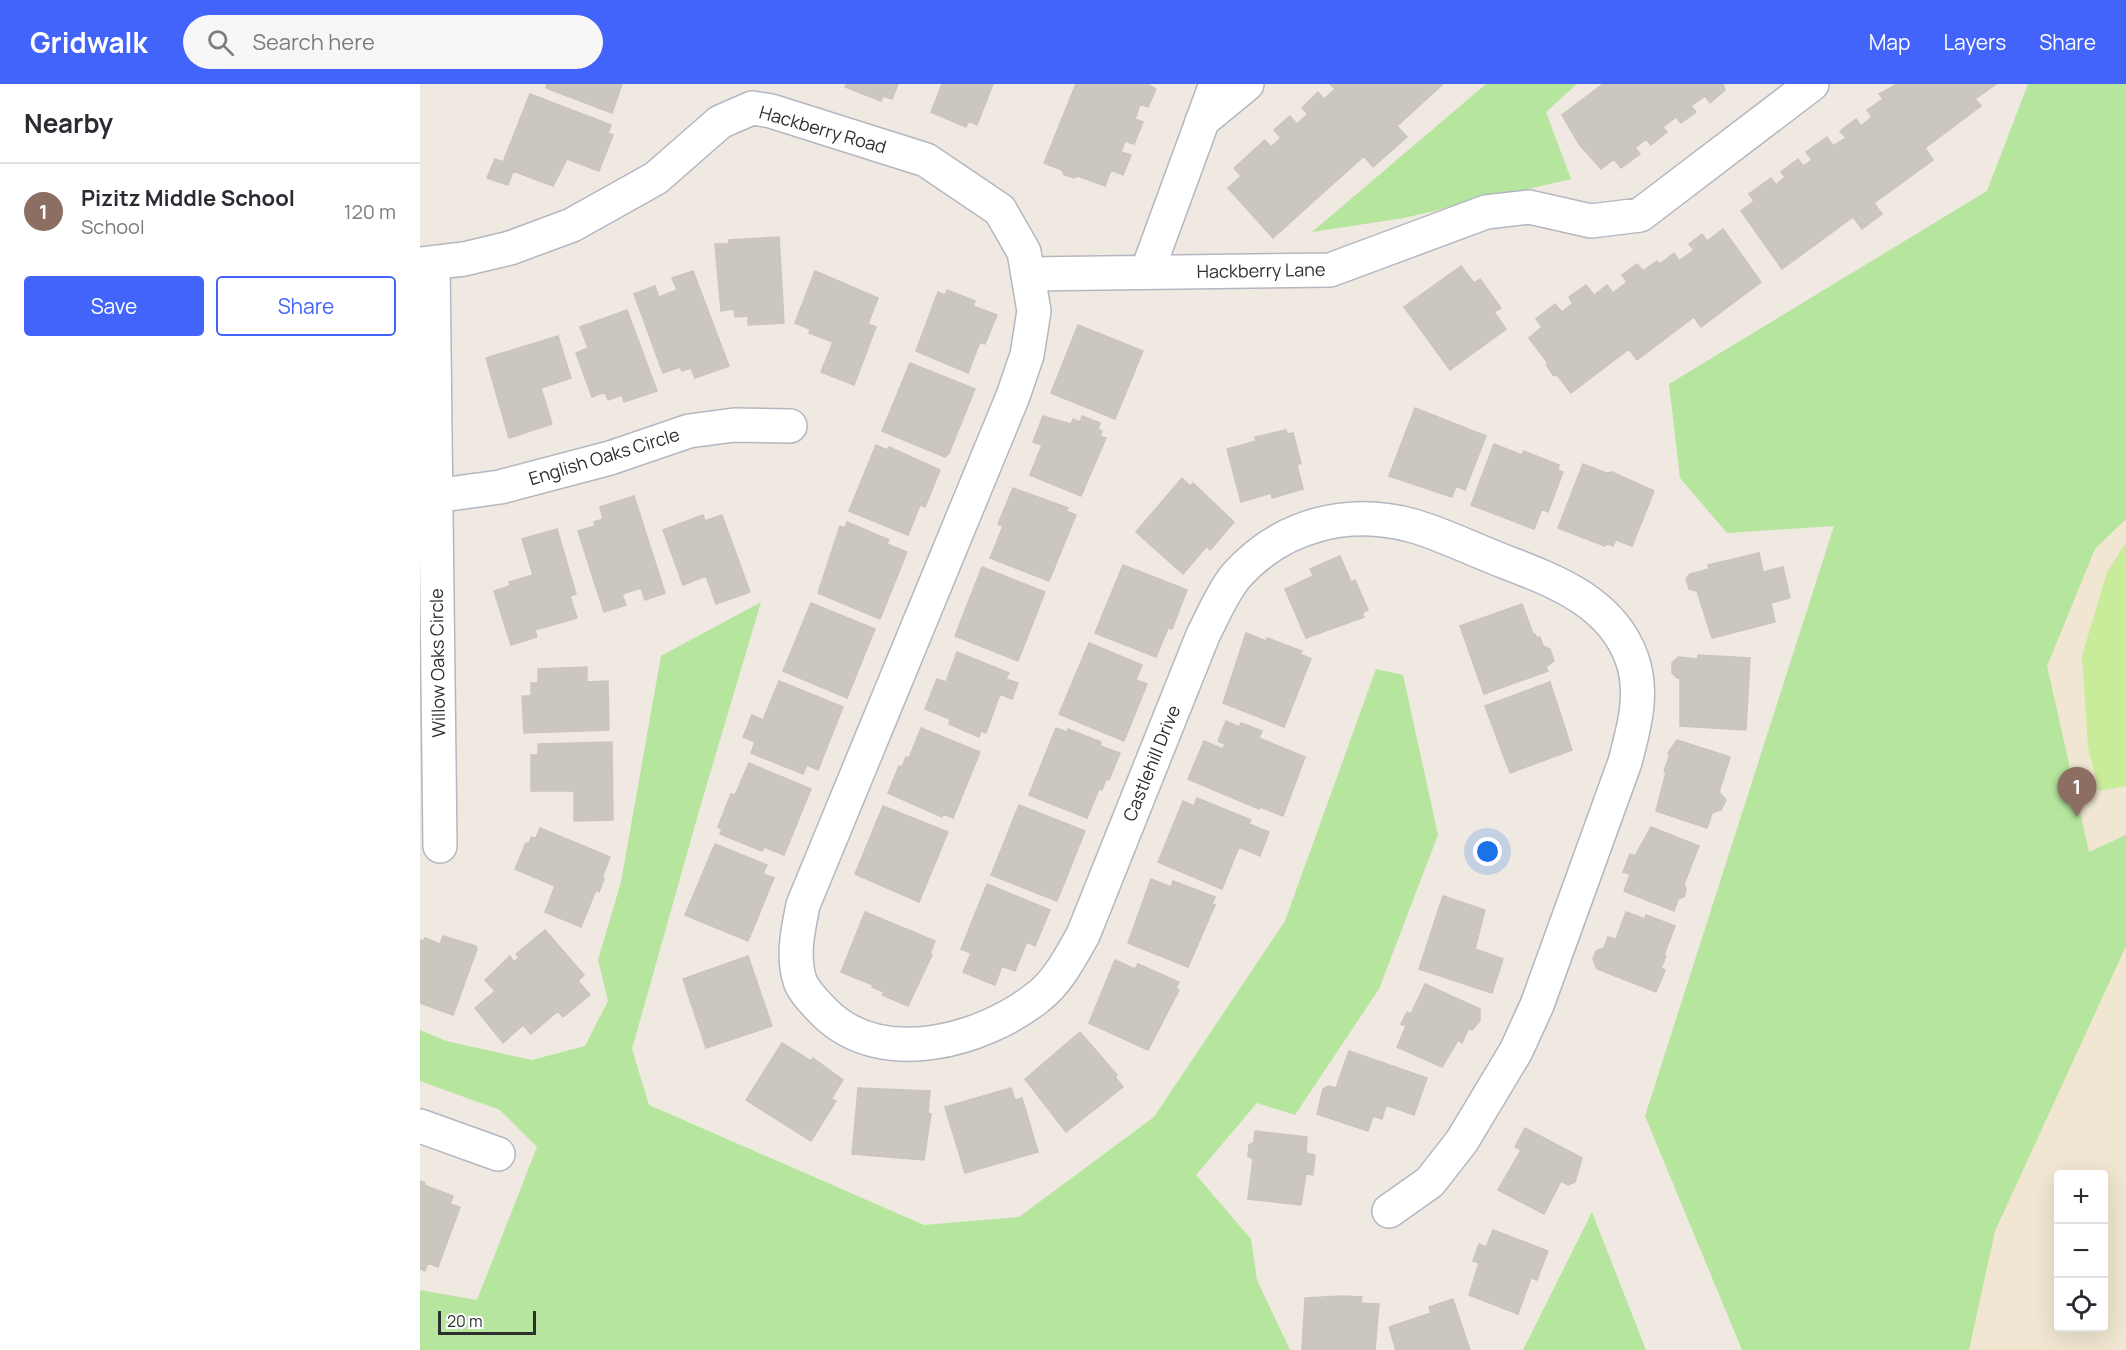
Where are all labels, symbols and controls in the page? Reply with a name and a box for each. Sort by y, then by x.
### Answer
search box [183,15,603,69]
text: Gridwalk [30,23,147,61]
icon: search [204,26,237,59]
text: Search here [252,27,375,57]
text: Map [1869,28,1910,56]
text: Layers [1943,28,2006,56]
text: Share [2039,28,2096,56]
street label: Hackberry Road [757,99,889,159]
text: Nearby [24,105,113,141]
text: Pizitz Middle School [81,183,295,213]
text: 1 [39,198,48,225]
text: 120 m [344,198,396,225]
text: School [81,213,145,240]
street label: Hackberry Lane [1196,257,1326,283]
button: Save [24,276,204,336]
button: Share [216,276,396,336]
street label: English Oaks Circle [526,422,682,490]
street label: Willow Oaks Circle [424,588,450,738]
street label: Castlehill Drive [1117,701,1185,825]
pin: 1 [2058,768,2096,817]
your location [1473,837,1502,866]
map controls [2054,1170,2108,1332]
button: + [2054,1170,2108,1224]
button: − [2054,1224,2108,1278]
button: locate [2054,1278,2108,1332]
scale bar [438,1308,536,1336]
text: 20 m [447,1310,483,1332]

